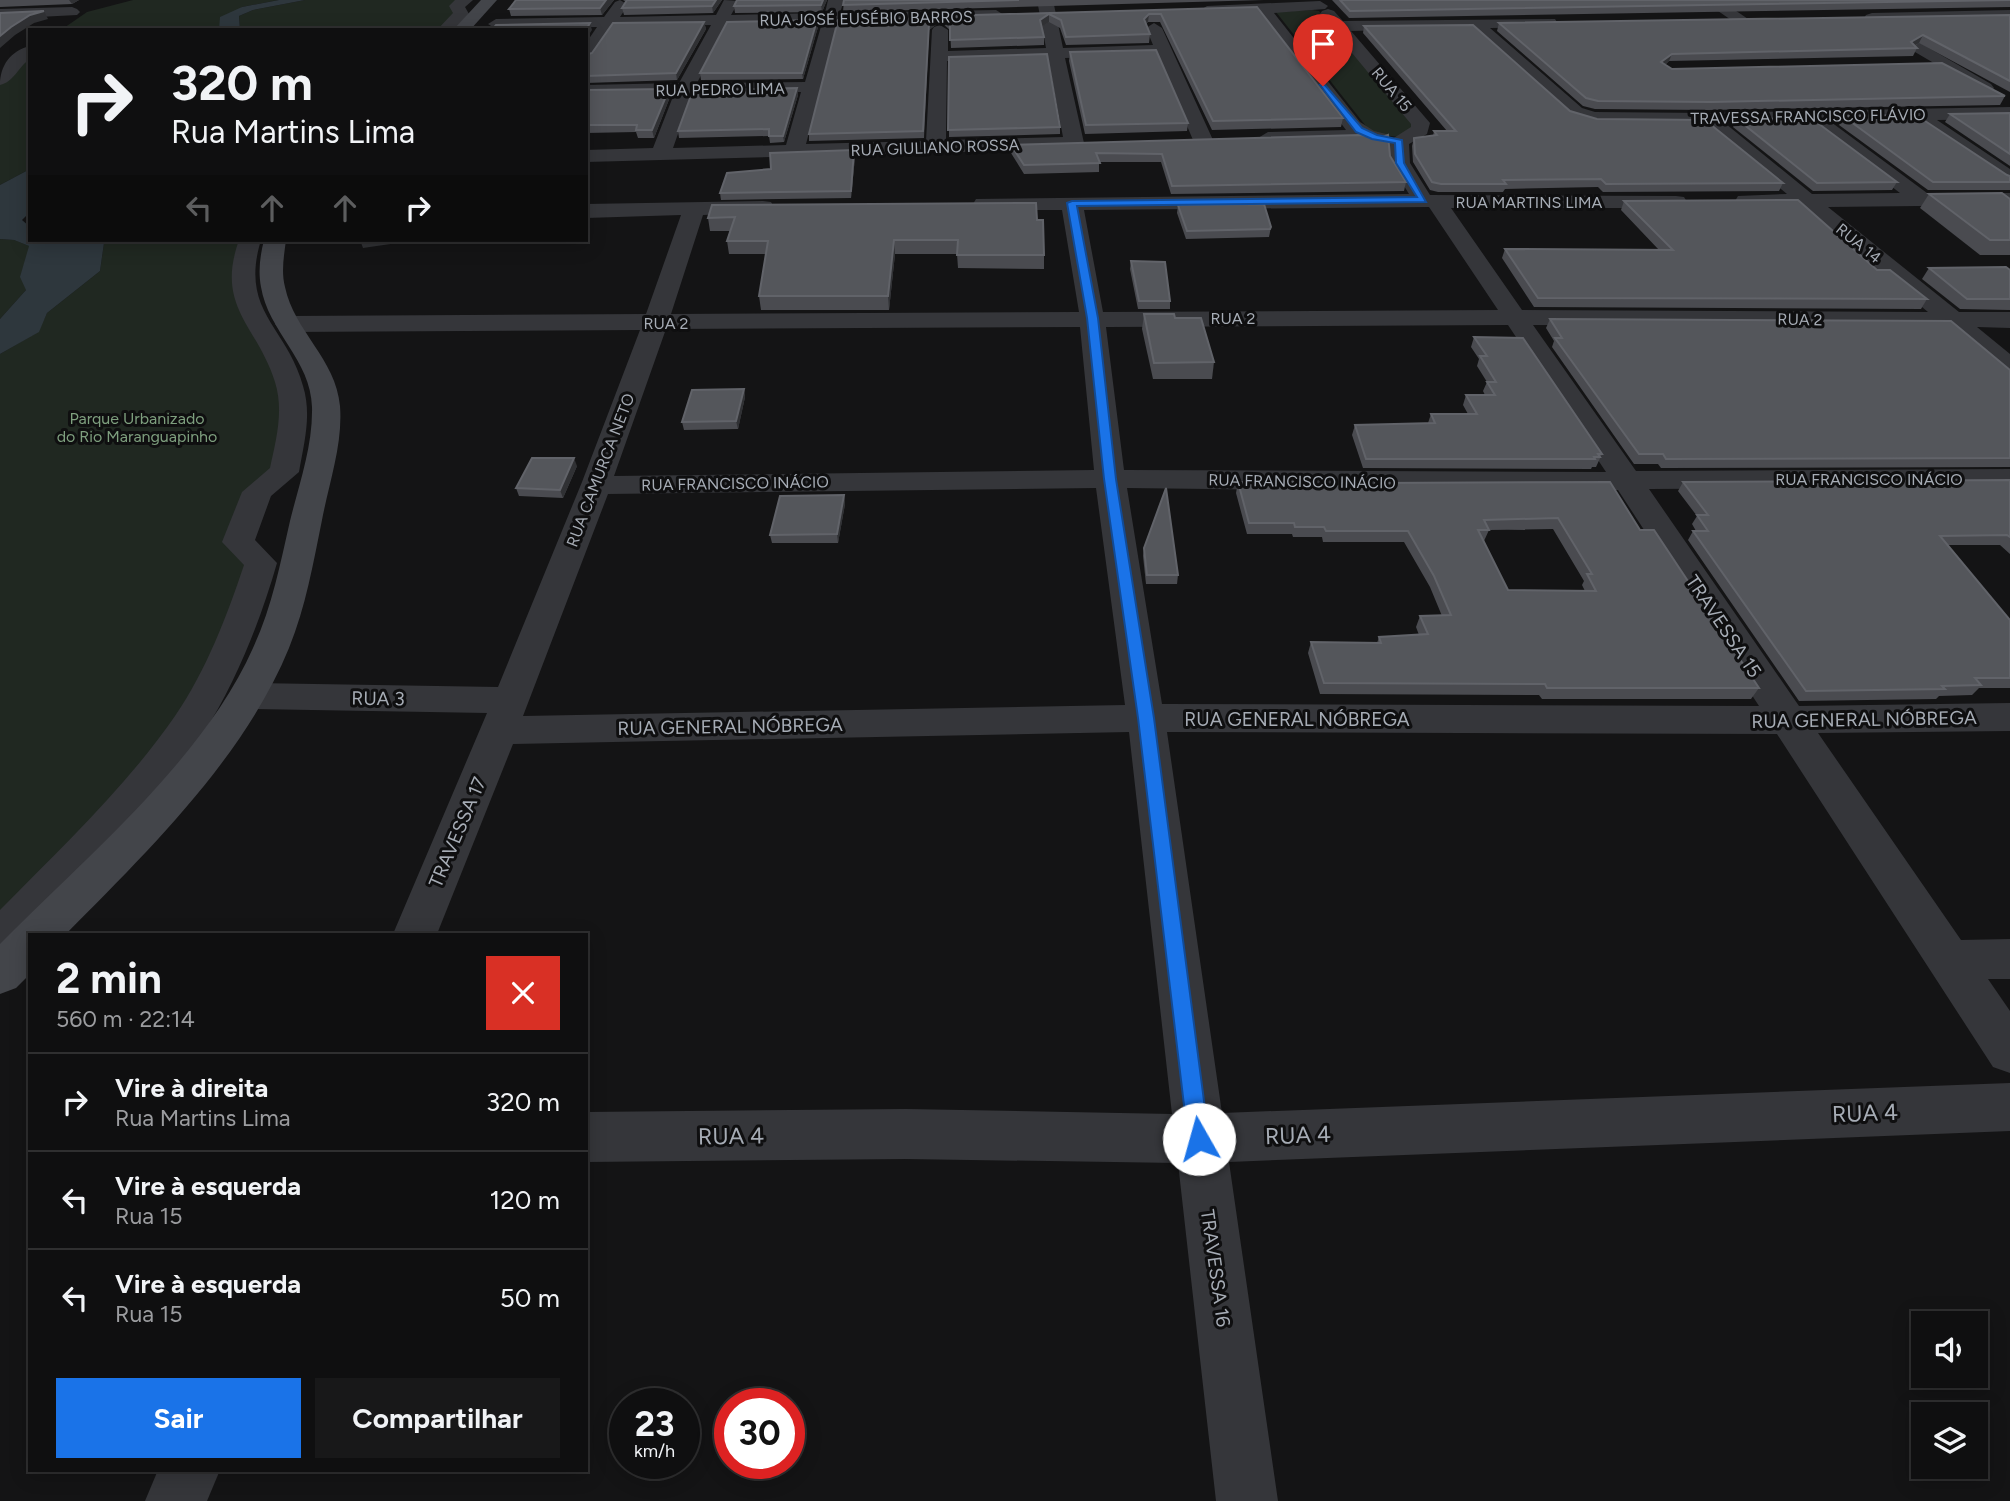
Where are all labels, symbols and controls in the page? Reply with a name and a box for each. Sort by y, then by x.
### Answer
street label: RUA JOSÉ EUSÉBIO BARROS [759,7,973,30]
pin [1293,14,1353,86]
icon: arrive [1304,25,1342,63]
text: 320 m [171,53,313,112]
icon: right [56,56,147,147]
street label: RUA 15 [1368,63,1416,115]
street label: RUA PEDRO LIMA [655,79,785,100]
street label: TRAVESSA FRANCISCO FLÁVIO [1690,105,1926,128]
text: Rua Martins Lima [171,113,415,151]
street label: RUA GIULIANO ROSSA [850,135,1020,160]
icon: left [180,189,218,227]
icon: ahead [253,189,291,227]
icon: ahead [326,189,364,227]
icon: right [399,189,437,227]
street label: RUA MARTINS LIMA [1456,193,1603,212]
street label: RUA 14 [1832,219,1885,267]
street label: RUA 2 [1210,309,1256,328]
street label: RUA 2 [1777,310,1823,329]
street label: RUA 2 [643,314,689,333]
street label: RUA CAMURCA NETO [562,391,639,550]
park label: Parque Urbanizado do Rio Maranguapinho [57,409,217,446]
street label: RUA FRANCISCO INÁCIO [1208,470,1396,493]
street label: RUA FRANCISCO INÁCIO [1775,470,1963,489]
street label: RUA FRANCISCO INÁCIO [641,472,829,495]
street label: TRAVESSA 15 [1681,571,1766,682]
street label: RUA 3 [351,687,405,710]
street label: RUA GENERAL NÓBREGA [1751,706,1977,733]
street label: RUA GENERAL NÓBREGA [1184,708,1410,731]
street label: RUA GENERAL NÓBREGA [617,713,843,740]
street label: TRAVESSA 17 [424,773,491,891]
text: 2 min [56,953,162,1004]
button: close [486,956,560,1030]
text: 560 m · 22:14 [56,1005,195,1033]
text: Vire à direita [115,1072,268,1104]
icon: right [56,1083,94,1121]
text: 320 m [486,1086,560,1118]
street label: RUA 4 [1831,1098,1899,1128]
position arrow [1162,1102,1236,1176]
text: Rua Martins Lima [115,1104,290,1132]
street label: RUA 4 [1264,1120,1332,1150]
street label: RUA 4 [698,1121,764,1151]
text: Vire à esquerda [115,1170,301,1202]
icon: left [56,1181,94,1219]
text: 120 m [490,1184,560,1216]
text: Rua 15 [115,1202,182,1230]
street label: TRAVESSA 16 [1196,1208,1235,1329]
text: Vire à esquerda [115,1268,301,1300]
icon: left [56,1279,94,1317]
text: 50 m [500,1282,560,1314]
text: Rua 15 [115,1300,182,1328]
map controls [1911,1311,1988,1479]
button: sound [1911,1311,1988,1388]
button: Sair [56,1378,301,1458]
button: Compartilhar [315,1378,560,1458]
speed limit sign: 30 [714,1388,805,1479]
button: layers [1911,1402,1988,1479]
text: 23 [635,1403,674,1445]
text: km/h [634,1440,675,1462]

